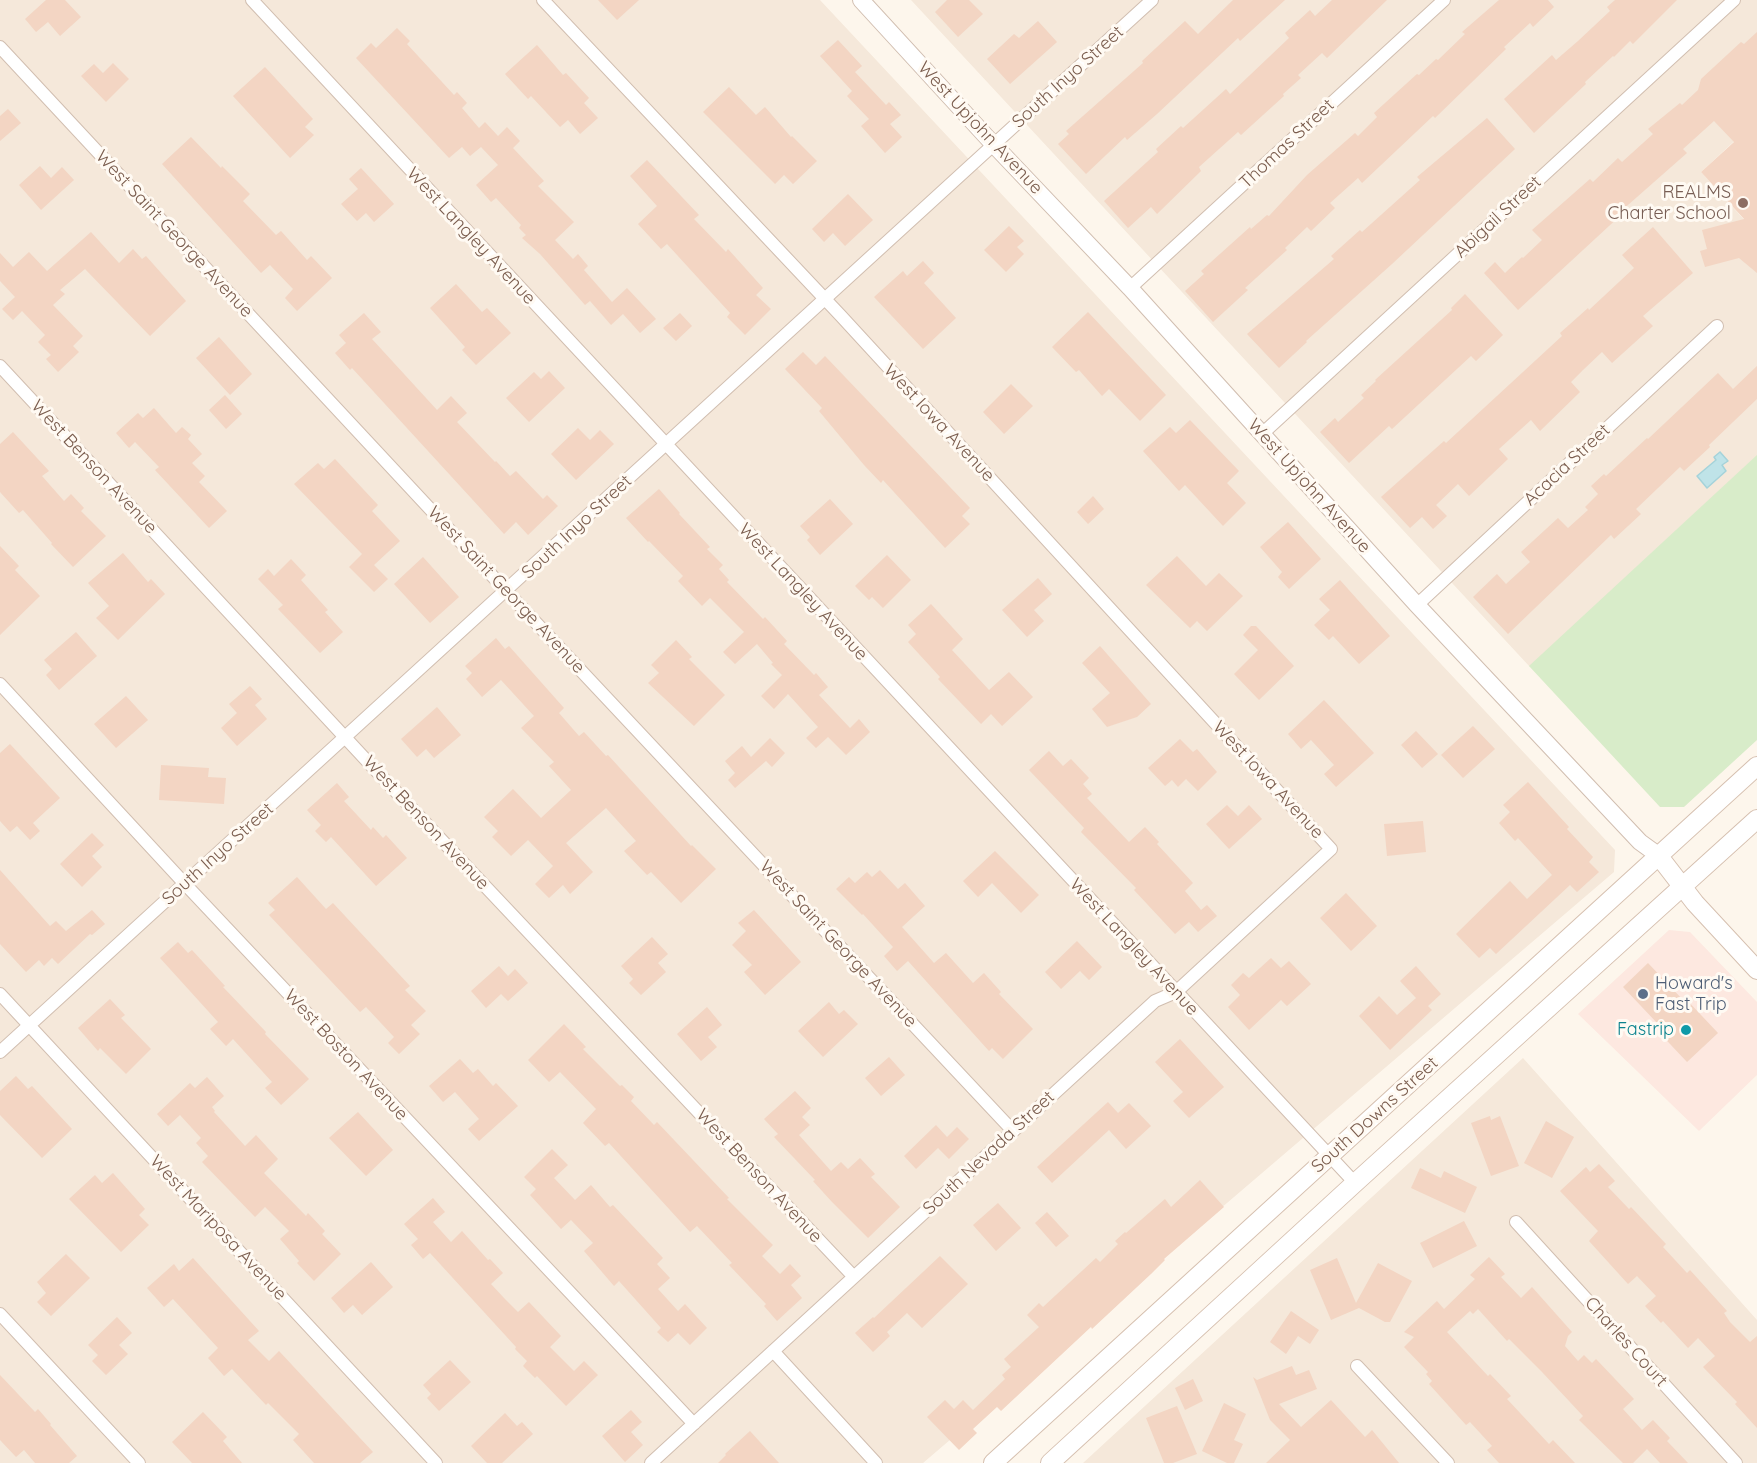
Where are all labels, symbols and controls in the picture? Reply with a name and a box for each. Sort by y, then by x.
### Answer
street label: South Inyo Street [1008,21,1128,133]
street label: West Upjohn Avenue [913,57,1047,199]
street label: Thomas Street [1235,95,1339,193]
street label: West Saint George Avenue [91,146,257,322]
street label: West Langley Avenue [402,163,540,309]
street label: Abigail Street [1450,171,1546,263]
place label: REALMS Charter School [1608,182,1731,224]
marker: REALMS Charter School [1736,196,1750,210]
street label: West Iowa Avenue [879,360,999,486]
street label: West Benson Avenue [26,396,162,538]
street label: West Upjohn Avenue [1243,414,1375,558]
street label: Acacia Street [1519,420,1615,510]
street label: South Inyo Street [518,471,636,583]
street label: West Saint George Avenue [423,502,589,678]
street label: West Langley Avenue [734,519,872,665]
street label: West Iowa Avenue [1208,717,1328,843]
street label: West Benson Avenue [358,752,494,894]
street label: South Inyo Street [158,798,278,910]
street label: West Saint George Avenue [755,856,921,1032]
street label: West Langley Avenue [1065,874,1203,1020]
place label: Howard's Fast Trip [1655,973,1733,1016]
street label: West Boston Avenue [280,985,412,1125]
marker: Howard's Fast Trip [1636,987,1650,1001]
place label: Fastrip [1617,1019,1674,1041]
marker: Fastrip [1679,1023,1693,1037]
street label: South Downs Street [1307,1052,1443,1178]
street label: South Nevada Street [919,1086,1059,1220]
street label: West Benson Avenue [691,1105,827,1247]
street label: West Mariposa Avenue [145,1151,291,1305]
street label: Charles Court [1580,1293,1672,1391]

